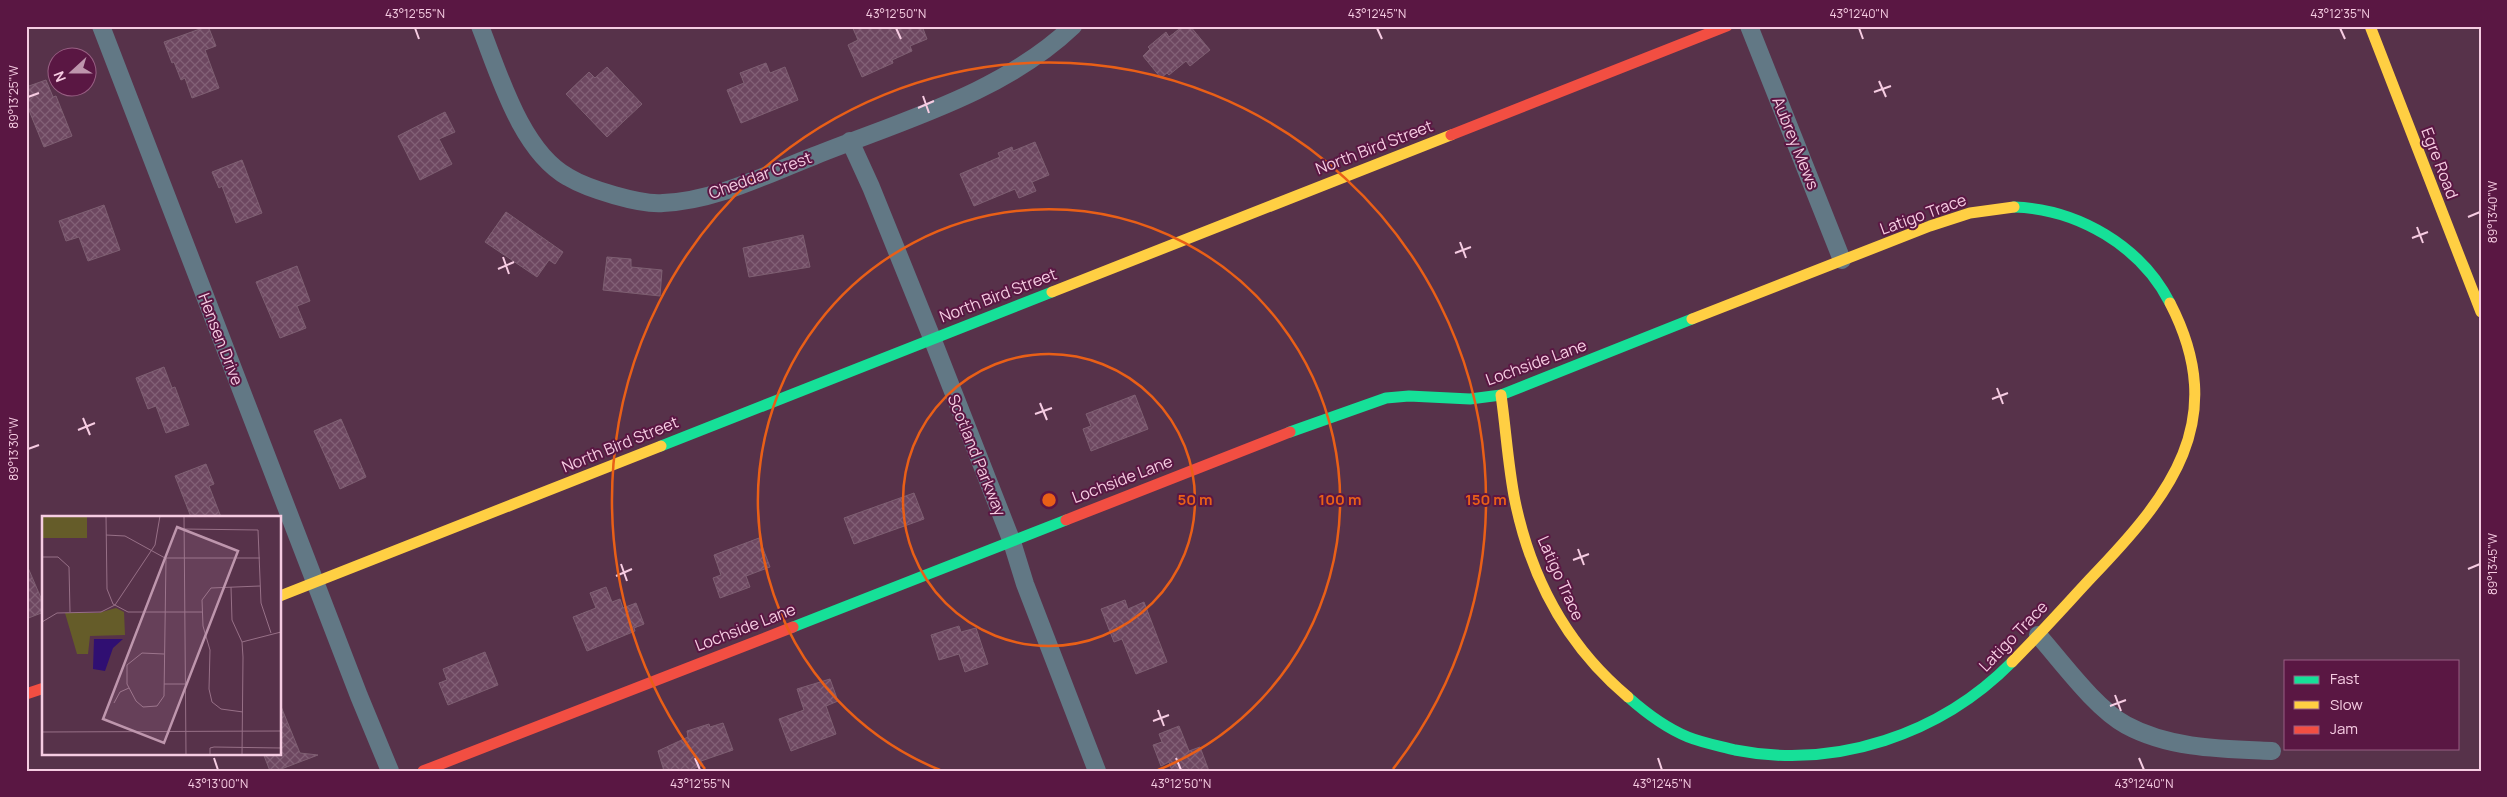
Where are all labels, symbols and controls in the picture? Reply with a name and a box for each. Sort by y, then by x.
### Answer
text: 43°12'55"N [385,5,445,22]
text: 43°12'50"N [866,5,926,22]
text: 43°12'45"N [1348,5,1406,22]
text: 43°12'40"N [1829,5,1889,22]
text: 43°12'35"N [2310,5,2370,22]
north arrow [48,48,98,98]
text: 89°13'25"W [5,65,22,129]
text: N [49,69,70,85]
street label: Aubrey Mews [1767,93,1825,193]
street label: North Bird Street [1312,114,1436,180]
street label: Egre Road [2416,124,2464,202]
street label: Cheddar Crest [705,146,815,204]
text: 89°13'40"W [2484,180,2501,243]
street label: Latigo Trace [1877,188,1969,240]
street label: North Bird Street [936,262,1060,328]
street label: Hensen Drive [193,290,249,388]
street label: Lochside Lane [1482,334,1590,390]
street label: Scotland Parkway [943,391,1012,520]
street label: North Bird Street [558,411,682,477]
text: 89°13'30"W [5,416,22,481]
street label: Lochside Lane [1069,450,1175,508]
text: 50 m [1177,489,1213,510]
text: 100 m [1319,489,1361,510]
text: 150 m [1465,489,1507,510]
centre of rings [1040,491,1058,509]
inset map [42,516,281,754]
street label: Latigo Trace [1533,532,1589,624]
text: 89°13'45"W [2484,532,2501,595]
street label: Latigo Trace [1974,596,2052,676]
street label: Lochside Lane [692,598,798,656]
legend [2284,660,2460,750]
text: Fast [2330,668,2359,689]
text: Slow [2330,694,2363,715]
text: Jam [2330,718,2358,739]
text: 43°13'00"N [188,775,248,792]
text: 43°12'55"N [670,775,730,792]
text: 43°12'50"N [1151,775,1211,792]
text: 43°12'45"N [1633,775,1691,792]
text: 43°12'40"N [2114,775,2174,792]

